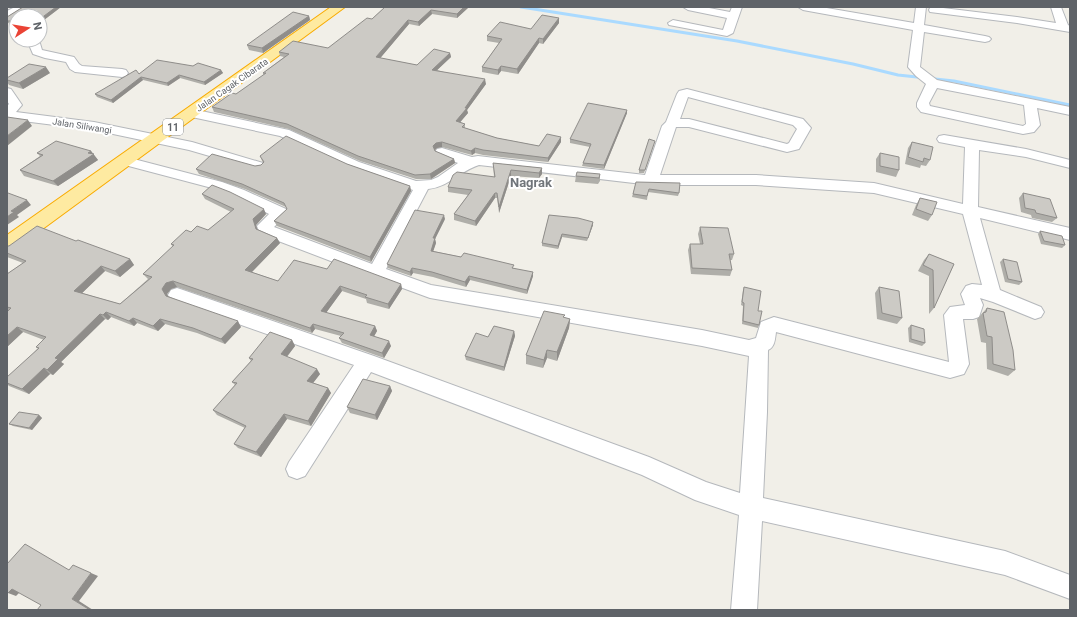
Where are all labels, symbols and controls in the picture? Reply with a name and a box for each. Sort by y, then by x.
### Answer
north arrow [8,8,48,48]
text: N [30,21,45,31]
street label: Jalan Cagak Cibarata [194,56,270,114]
street label: Jalan Siliwangi [52,116,112,136]
road number: 11 [163,119,183,135]
district label: Nagrak [510,175,553,190]

